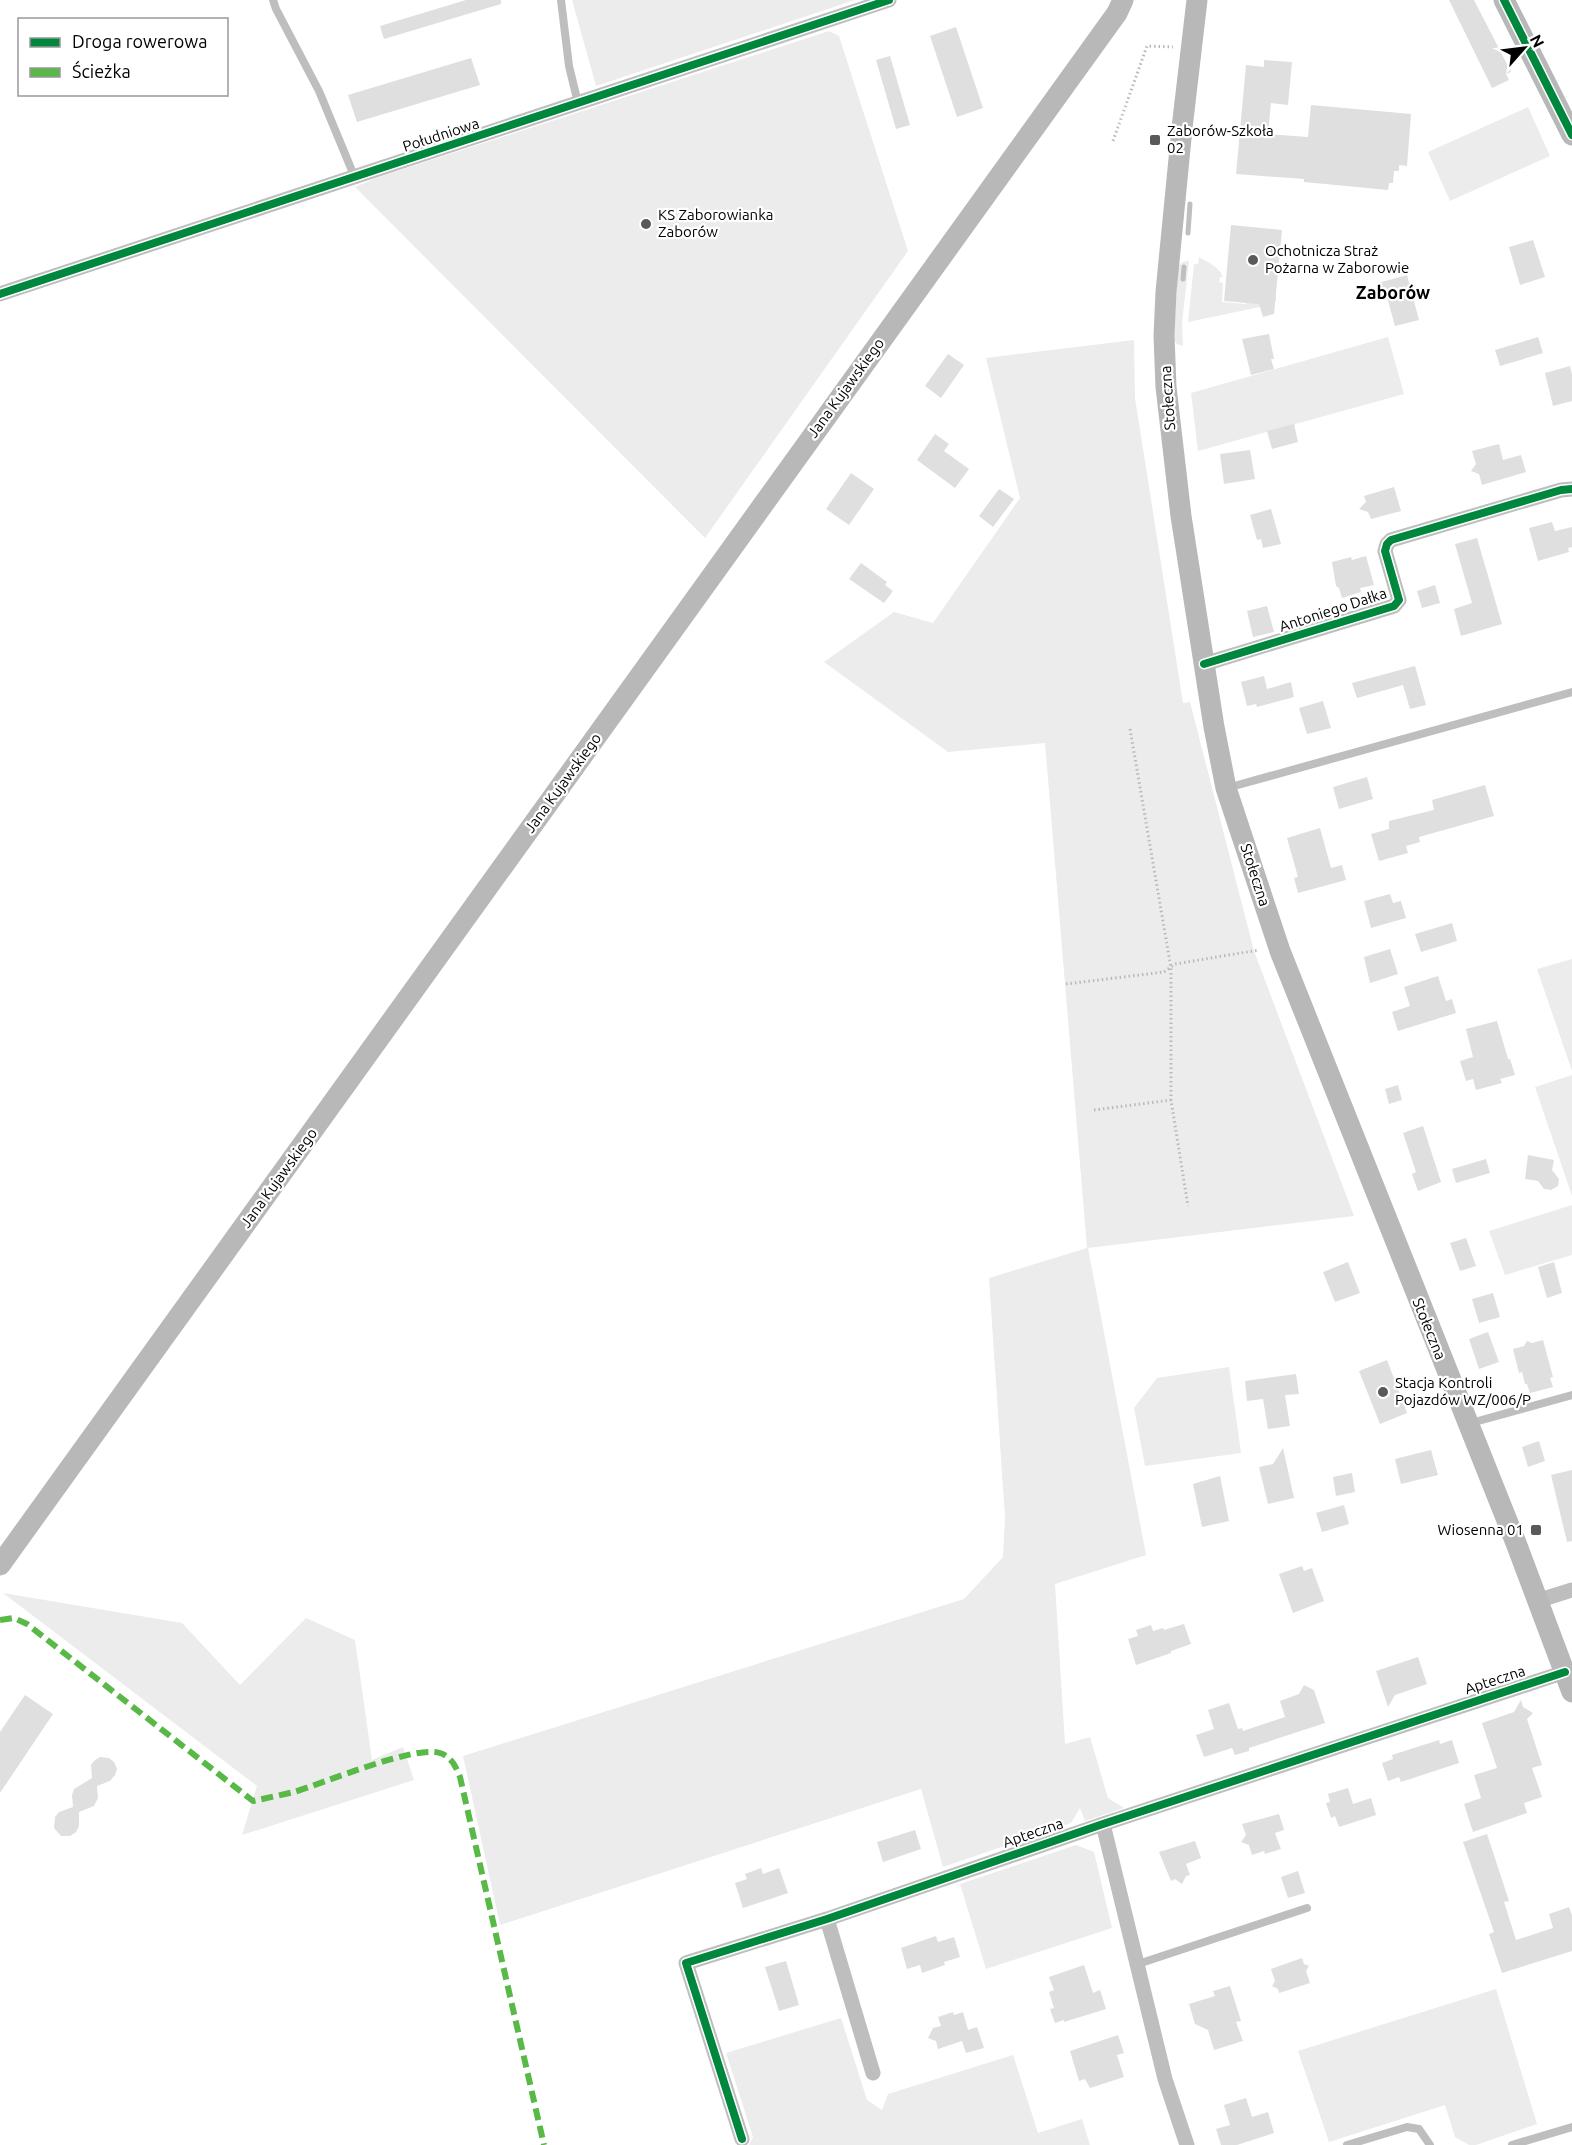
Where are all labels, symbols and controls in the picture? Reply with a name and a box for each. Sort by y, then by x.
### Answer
legend [18,18,228,96]
north arrow [1494,18,1554,78]
text: Droga rowerowa [72,31,208,51]
text: N [1526,31,1548,50]
text: Ścieżka [72,60,131,81]
street label: Południowa [401,114,481,155]
place label: Zaborów-Szkoła 02 [1167,122,1274,156]
marker: Zaborów-Szkoła 02 [1148,133,1162,147]
place label: KS Zaborowianka Zaborów [658,206,773,240]
marker: KS Zaborowianka Zaborów [639,217,653,231]
place label: Ochotnicza Straż Pożarna w Zaborowie [1265,242,1409,276]
marker: Ochotnicza Straż Pożarna w Zaborowie [1246,253,1260,267]
district label: Zaborów [1356,282,1430,302]
street label: Jana Kujawskiego [804,335,887,441]
street label: Stołeczna [1157,365,1178,431]
street label: Antoniego Dałka [1277,584,1389,635]
street label: Jana Kujawskiego [521,730,604,836]
street label: Stołeczna [1237,841,1274,908]
street label: Jana Kujawskiego [237,1125,320,1231]
street label: Stołeczna [1409,1296,1450,1362]
place label: Stacja Kontroli Pojazdów WZ/006/P [1395,1374,1531,1408]
marker: Stacja Kontroli Pojazdów WZ/006/P [1376,1385,1390,1399]
place label: Wiosenna 01 [1437,1521,1524,1538]
marker: Wiosenna 01 [1529,1523,1543,1537]
street label: Apteczna [1462,1662,1527,1697]
street label: Apteczna [1000,1814,1065,1851]

